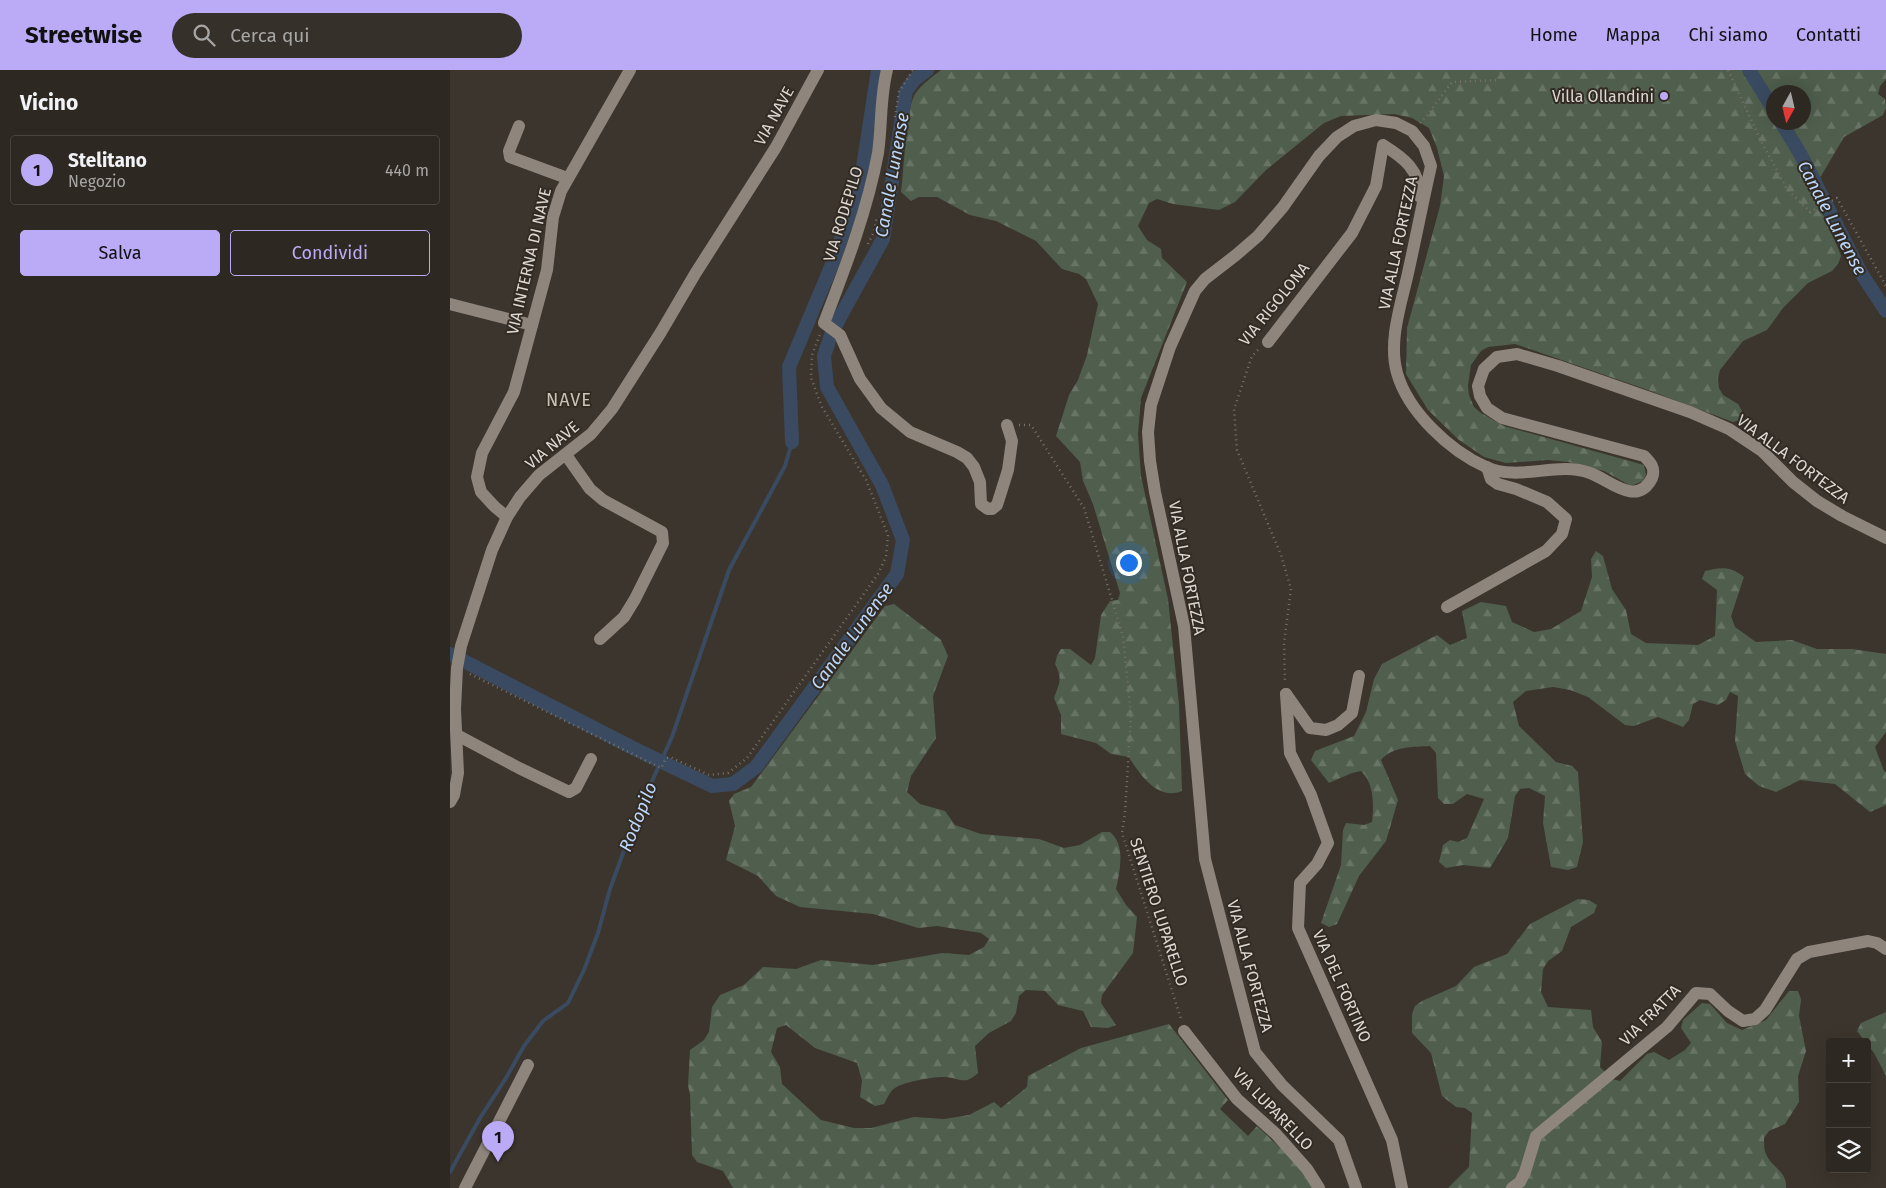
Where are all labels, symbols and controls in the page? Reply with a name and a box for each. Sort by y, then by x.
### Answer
search box [172,13,522,58]
text: Streetwise [25,21,142,49]
icon: search [190,21,218,49]
text: Cerca qui [230,24,310,47]
text: Home [1530,24,1578,46]
text: Mappa [1606,24,1660,46]
text: Chi siamo [1688,24,1768,46]
text: Contatti [1796,24,1861,46]
street label: VIA NAVE [750,83,798,149]
north arrow [1766,85,1811,130]
place label: Villa Ollandini [1552,87,1654,106]
text: Vicino [20,90,78,116]
marker: Villa Ollandini [1658,90,1670,102]
water label: Canale Lunense [870,111,914,239]
text: Stelitano [68,149,147,172]
water label: Canale Lunense [1793,157,1871,279]
text: 1 [33,161,41,180]
text: 440 m [385,161,429,180]
street label: VIA RODEPILO [819,164,867,264]
text: Negozio [68,172,126,191]
street label: VIA ALLA FORTEZZA [1375,174,1422,311]
street label: VIA INTERNA DI NAVE [503,186,555,336]
button: Salva [20,230,220,276]
button: Condividi [230,230,430,276]
street label: VIA RIGOLONA [1235,258,1314,349]
district label: NAVE [546,389,592,411]
street label: VIA ALLA FORTEZZA [1733,410,1854,508]
street label: VIA NAVE [521,417,583,473]
street label: VIA ALLA FORTEZZA [1165,499,1209,637]
your location [1116,550,1142,576]
water label: Canale Lunense [806,578,898,694]
water label: Rodopilo [614,779,662,855]
street label: SENTIERO LUPARELLO [1126,835,1192,989]
street label: VIA ALLA FORTEZZA [1223,898,1277,1035]
street label: VIA DEL FORTINO [1309,927,1375,1045]
street label: VIA FRATTA [1616,980,1685,1049]
map controls [1826,1038,1871,1173]
button: + [1826,1038,1871,1083]
street label: VIA LUPARELLO [1229,1064,1317,1154]
button: − [1826,1083,1871,1128]
pin: 1 [482,1121,514,1162]
button: layers [1826,1128,1871,1173]

